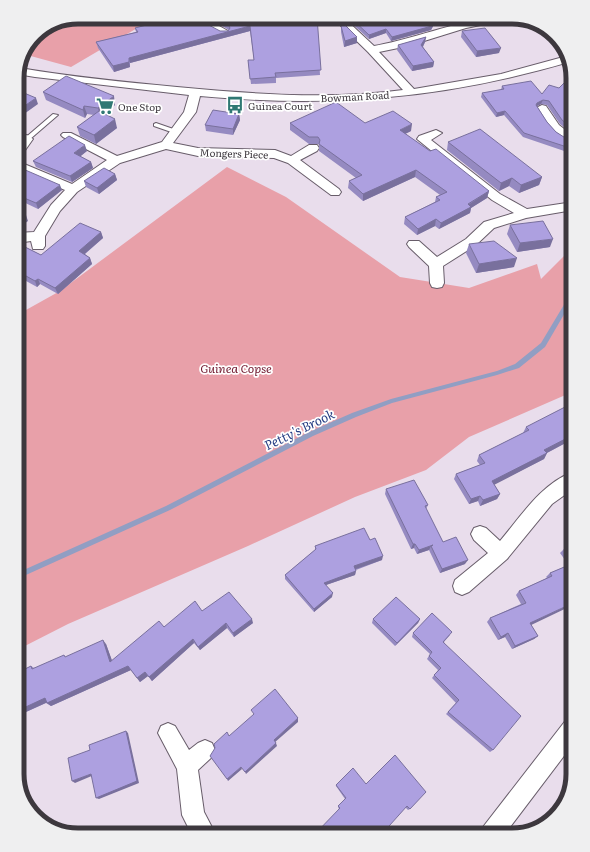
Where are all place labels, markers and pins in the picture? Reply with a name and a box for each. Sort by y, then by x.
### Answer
bus stop icon: Guinea Court [225,95,245,115]
supermarket icon: One Stop [95,96,115,116]
place label: Guinea Court [248,98,312,113]
place label: One Stop [118,99,161,114]

